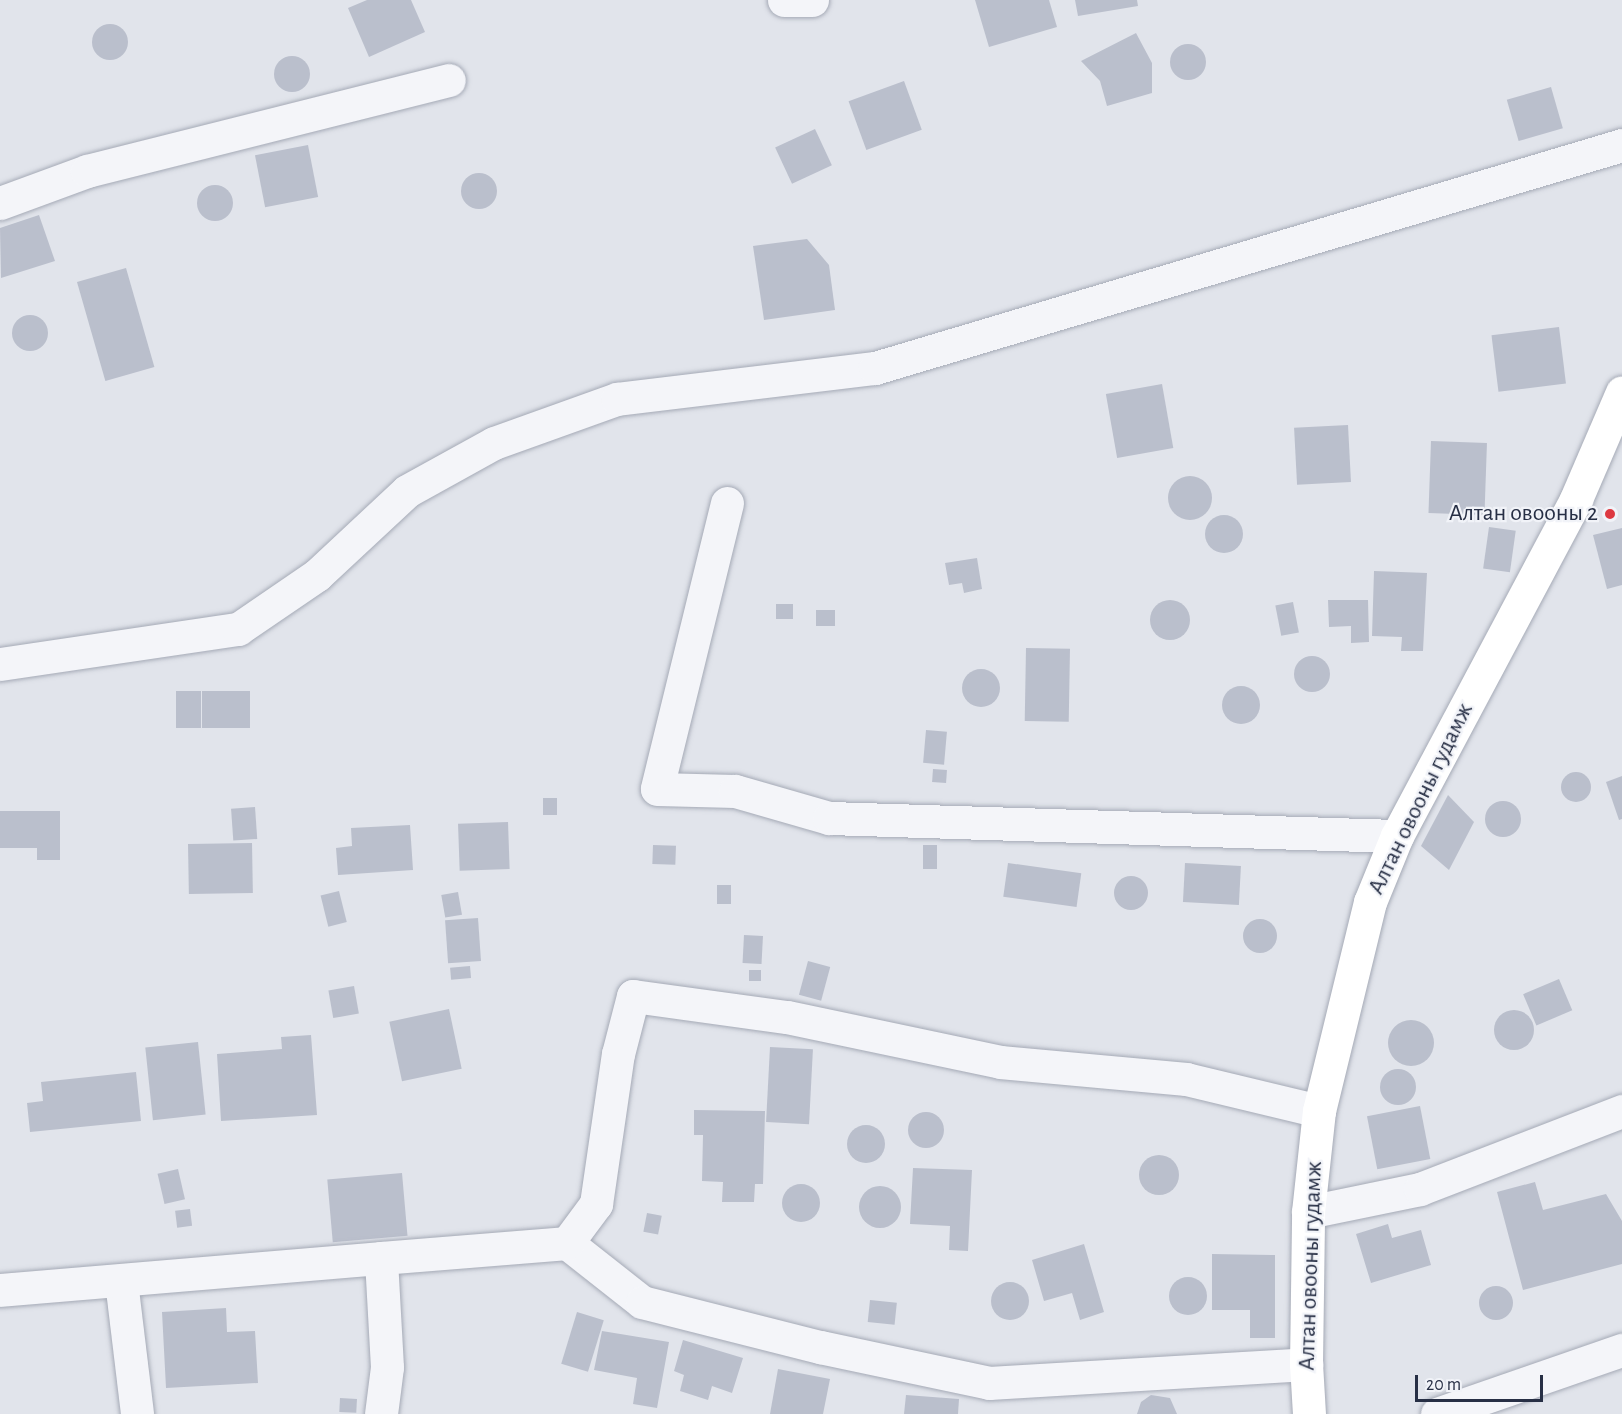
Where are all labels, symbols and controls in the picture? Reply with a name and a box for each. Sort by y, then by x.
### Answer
place label: Алтан овооны 2 [1449,500,1598,528]
marker: Алтан овооны 2 [1603,507,1617,521]
street label: Алтан овооны гудамж [1362,699,1480,899]
street label: Алтан овооны гудамж [1293,1161,1329,1371]
scale bar [1418,1363,1546,1401]
text: 20 m [1426,1376,1461,1394]

